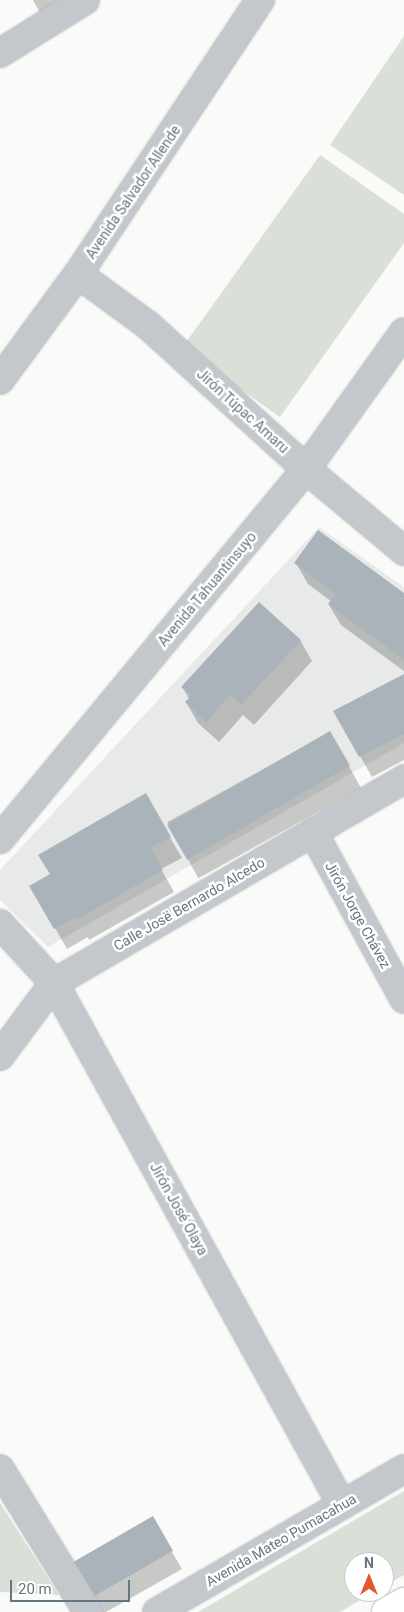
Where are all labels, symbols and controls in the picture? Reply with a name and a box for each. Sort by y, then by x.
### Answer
street label: Avenida Salvador Allende [82,122,184,262]
street label: Jirón Túpac Amaru [193,365,293,457]
street label: Avenida Tahuantinsuyo [154,528,260,650]
street label: Calle Josë Bernardo Alcedo [110,854,268,954]
street label: Jirón Jorge Chávez [322,859,394,971]
street label: Jirón José Olaya [147,1160,211,1258]
street label: Avenida Mateo Pumacahua [203,1490,359,1590]
north arrow [344,1552,394,1602]
text: N [364,1555,374,1571]
scale bar [12,1570,132,1602]
text: 20 m [18,1580,52,1598]

